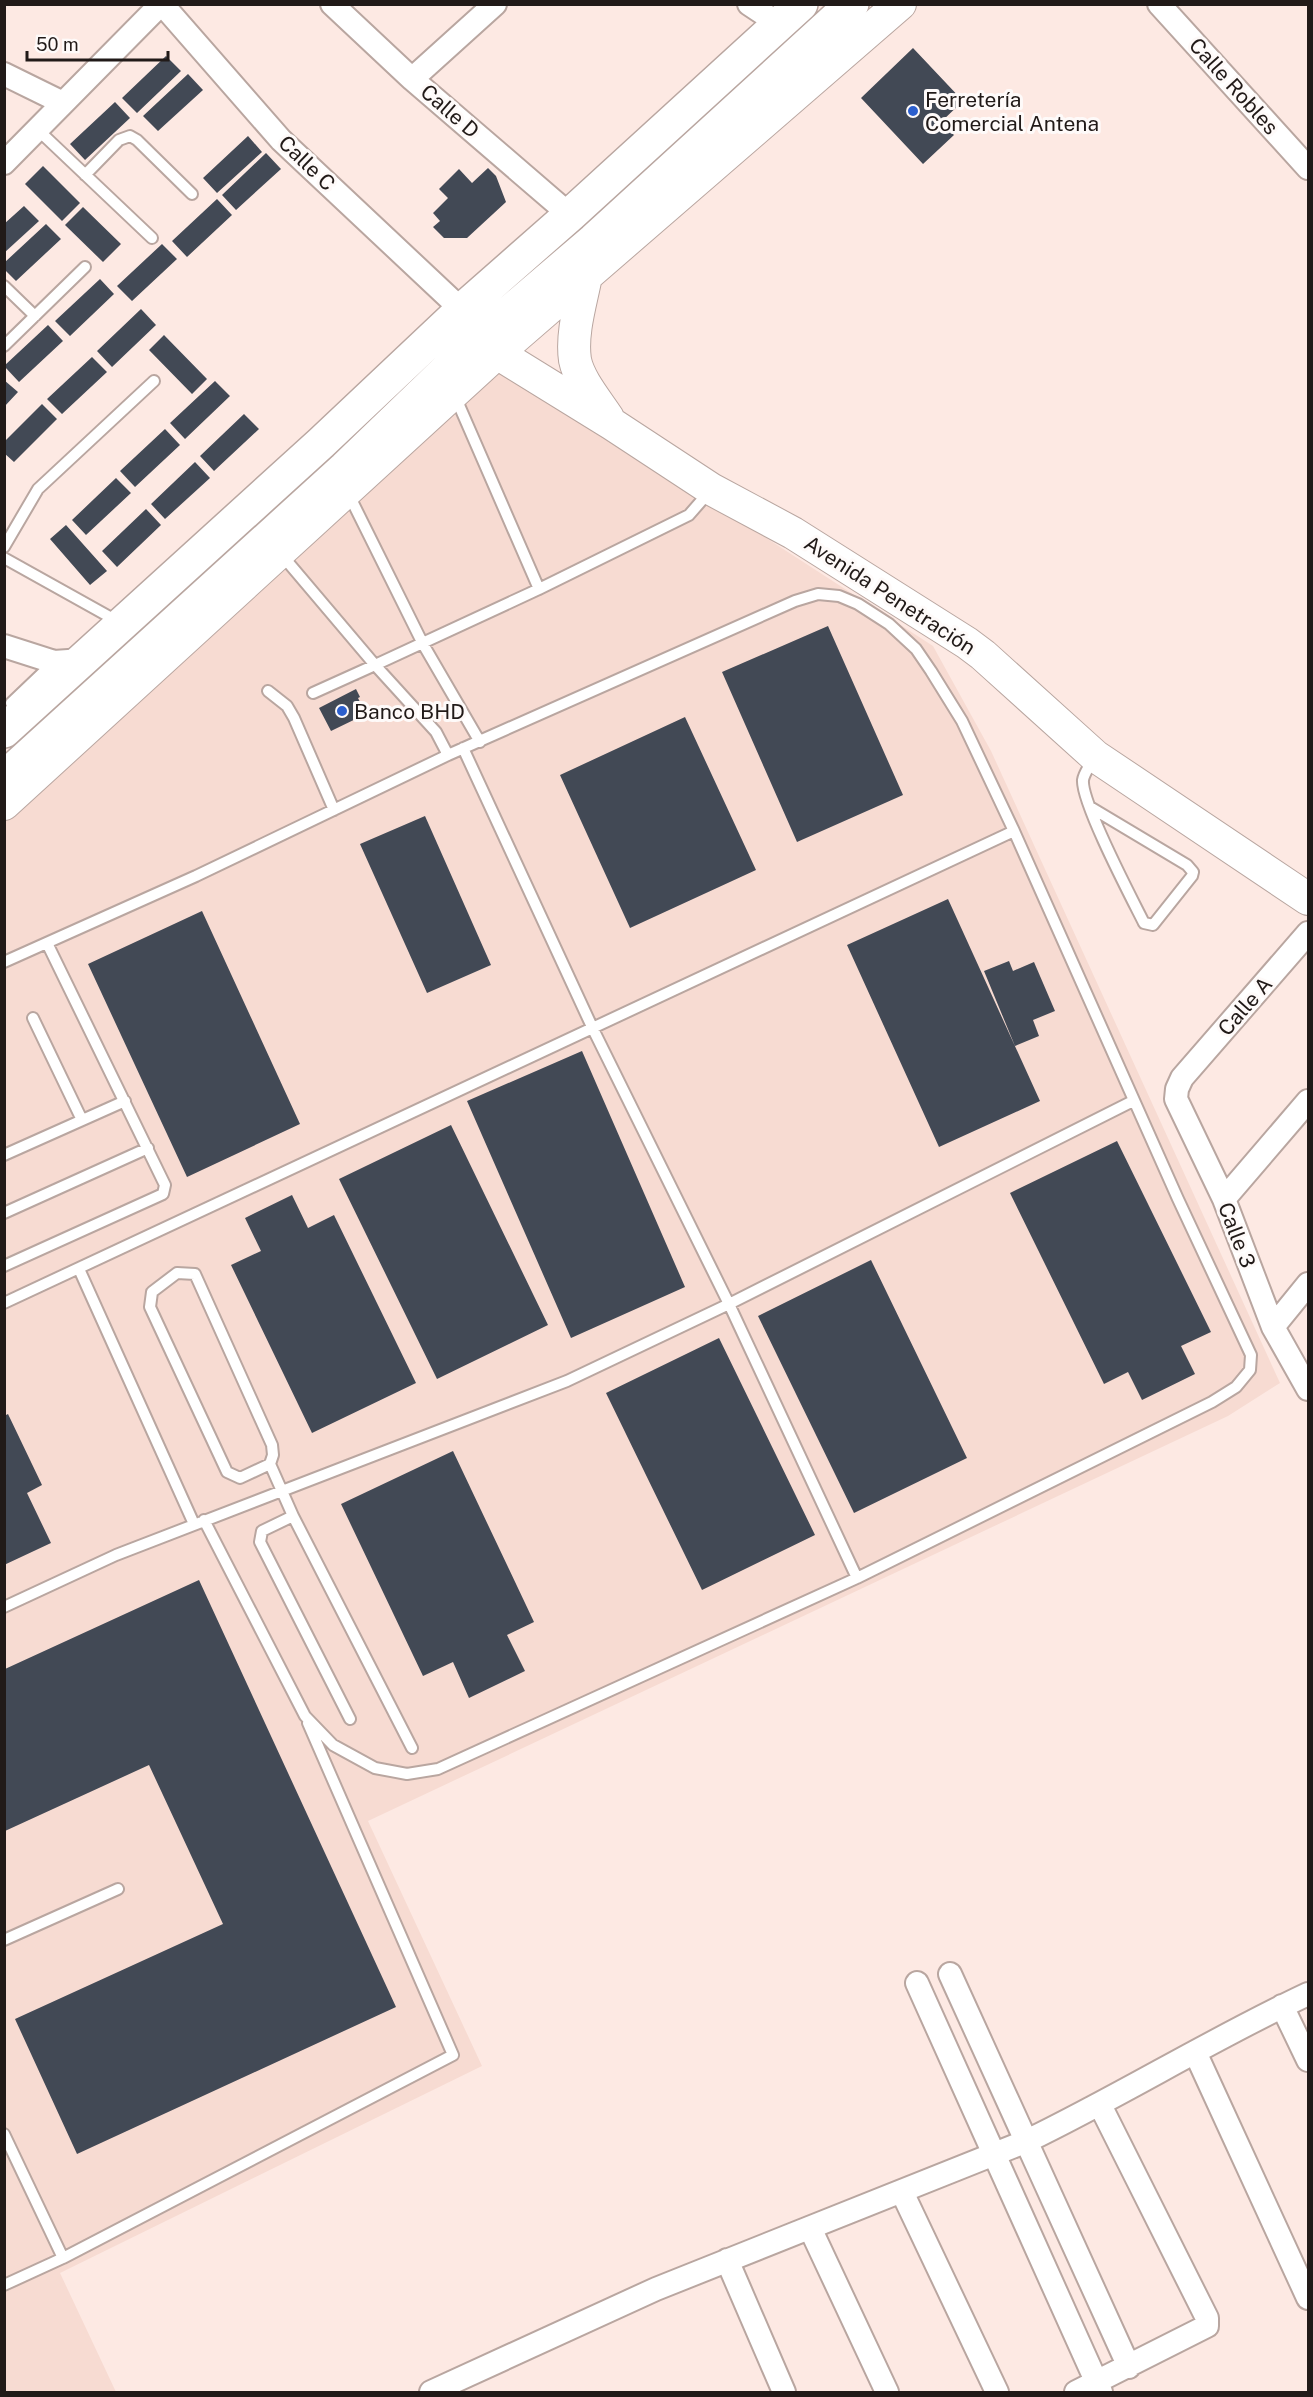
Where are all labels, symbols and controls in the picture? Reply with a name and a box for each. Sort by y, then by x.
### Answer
scale bar [27,24,168,62]
street label: Calle Robles [1184,33,1284,139]
text: 50 m [36,34,79,55]
street label: Calle D [416,79,484,143]
place label: Ferretería Comercial Antena [925,87,1099,136]
marker: Ferretería Comercial Antena [906,104,920,118]
street label: Calle C [273,130,341,196]
street label: Avenida Penetración [800,530,980,660]
place label: Banco BHD [354,699,465,724]
marker: Banco BHD [335,704,349,718]
street label: Calle A [1213,971,1277,1040]
street label: Calle 3 [1213,1199,1261,1271]

